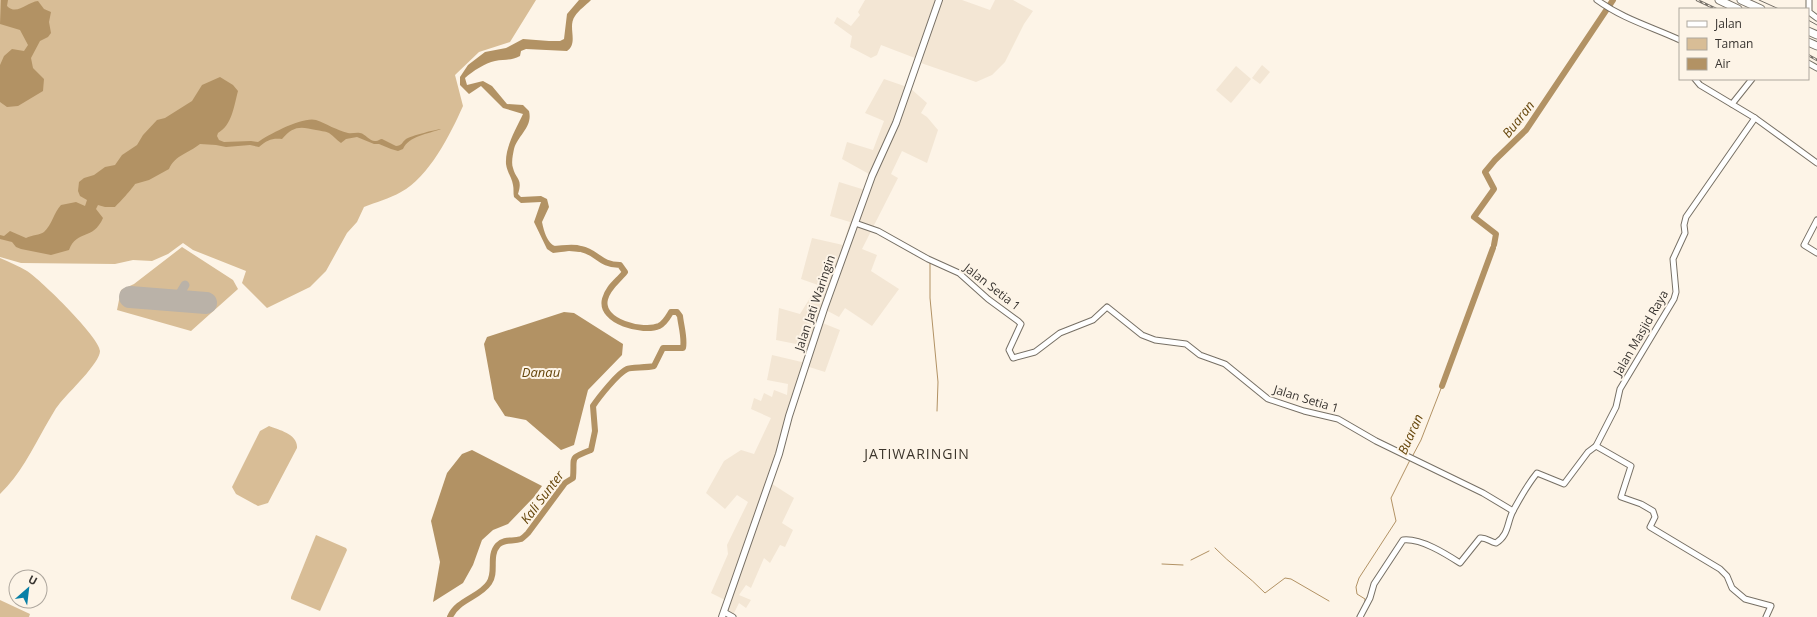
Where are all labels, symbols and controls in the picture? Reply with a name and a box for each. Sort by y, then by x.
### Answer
legend [1679,8,1809,80]
text: Jalan [1714,15,1742,32]
text: Taman [1715,35,1753,52]
text: Air [1715,55,1731,72]
water label: Buaran [1498,97,1538,141]
street label: Jalan Jati Waringin [790,253,839,354]
street label: Jalan Setia 1 [960,259,1024,314]
street label: Jalan Masjid Raya [1609,287,1672,380]
water label: Danau [522,363,561,381]
street label: Jalan Setia 1 [1271,380,1341,416]
water label: Buaran [1393,411,1427,457]
district label: JATIWARINGIN [862,444,970,463]
water label: Kali Sunter [516,466,568,527]
north arrow [8,569,48,609]
text: U [26,571,40,588]

